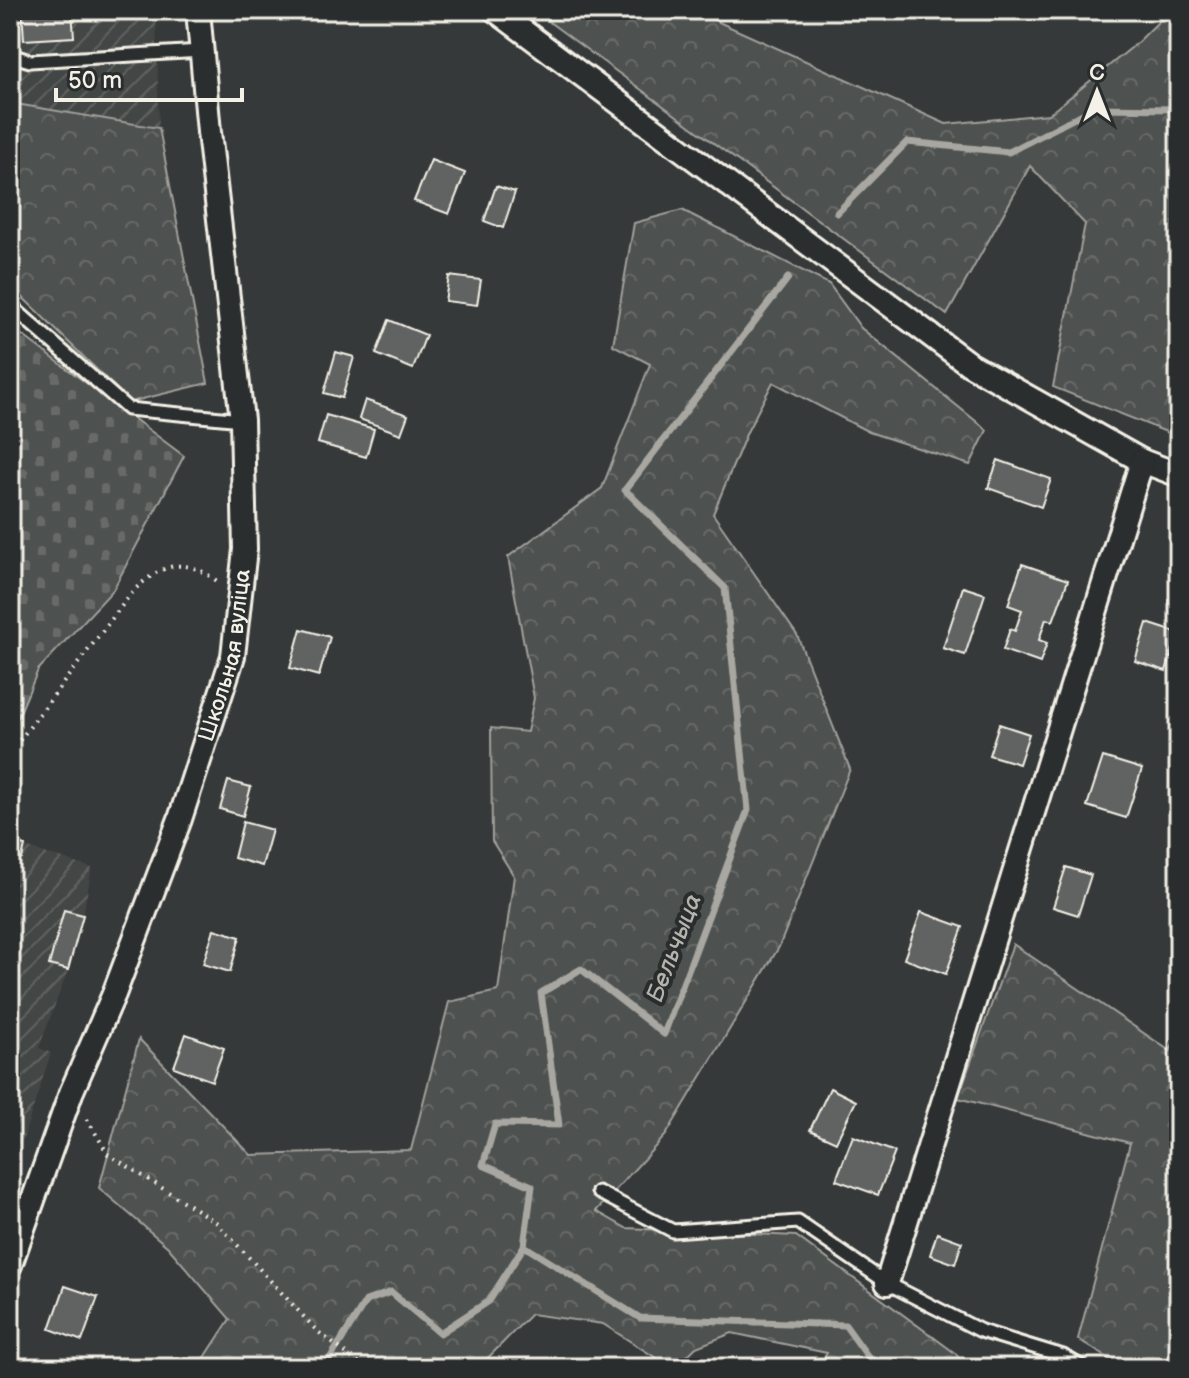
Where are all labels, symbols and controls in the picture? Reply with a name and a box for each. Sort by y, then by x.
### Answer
scale bar [56,52,242,102]
north arrow [1057,52,1137,132]
text: С [1089,60,1105,87]
text: 50 m [68,66,122,95]
street label: Школьная вуліца [193,568,256,745]
water label: Бельчыца [640,890,708,1006]

